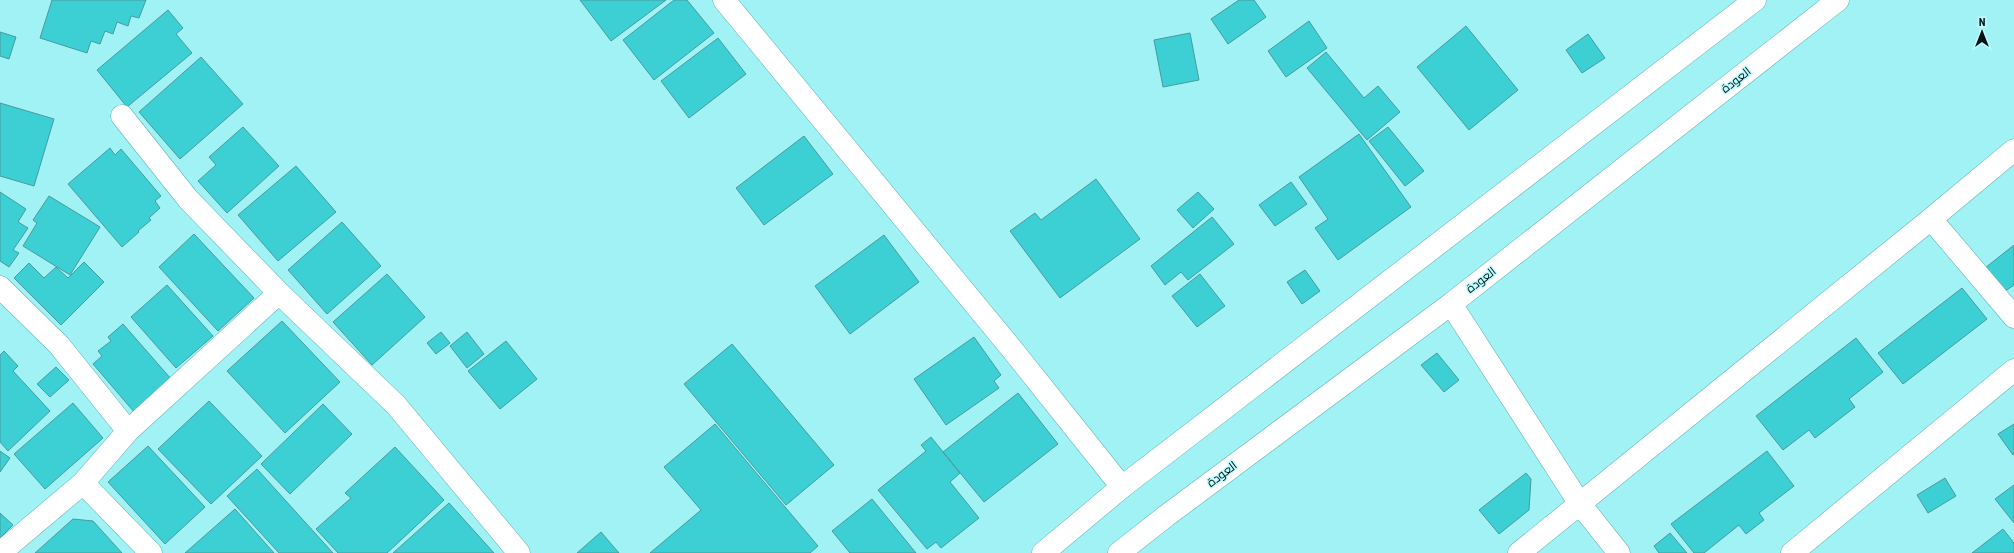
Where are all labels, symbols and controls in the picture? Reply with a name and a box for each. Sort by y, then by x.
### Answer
north arrow [1962,12,2002,52]
text: N [1979,16,1986,29]
street label: العودة [1718,64,1754,96]
street label: العودة [1463,264,1499,296]
street label: العودة [1204,458,1240,490]

